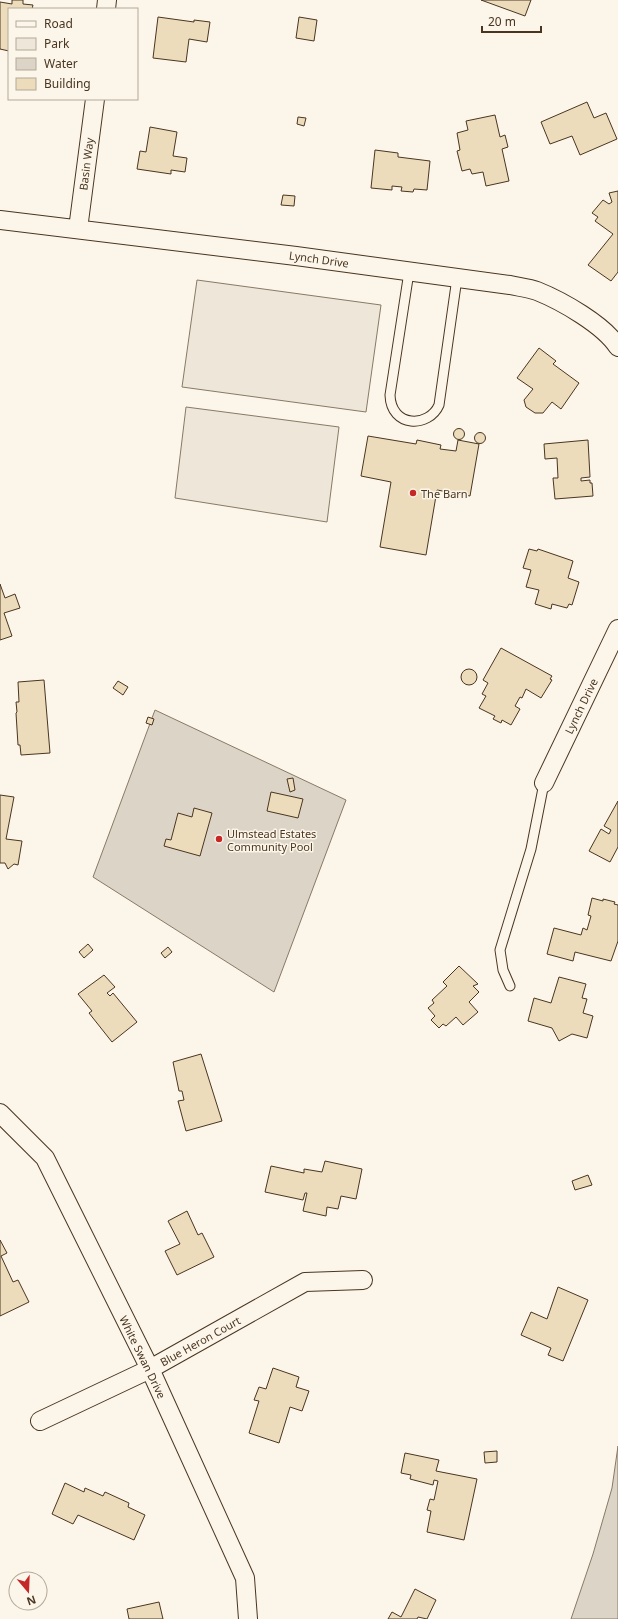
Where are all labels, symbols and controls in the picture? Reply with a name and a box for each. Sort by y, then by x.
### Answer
legend [8,8,138,100]
scale bar [482,8,541,34]
text: 20 m [488,13,516,30]
text: Road [44,15,73,32]
text: Park [44,35,70,52]
text: Water [44,55,78,72]
text: Building [44,75,91,92]
street label: Basin Way [75,136,97,191]
street label: Lynch Drive [288,247,350,271]
place label: The Barn [421,486,468,501]
marker: The Barn [408,488,418,498]
street label: Lynch Drive [561,676,601,736]
place label: Ulmstead Estates Community Pool [227,826,316,854]
marker: Ulmstead Estates Community Pool [214,834,224,844]
street label: White Swan Drive [116,1313,170,1401]
street label: Blue Heron Court [157,1313,243,1369]
north arrow [8,1571,48,1611]
text: N [25,1592,38,1609]

